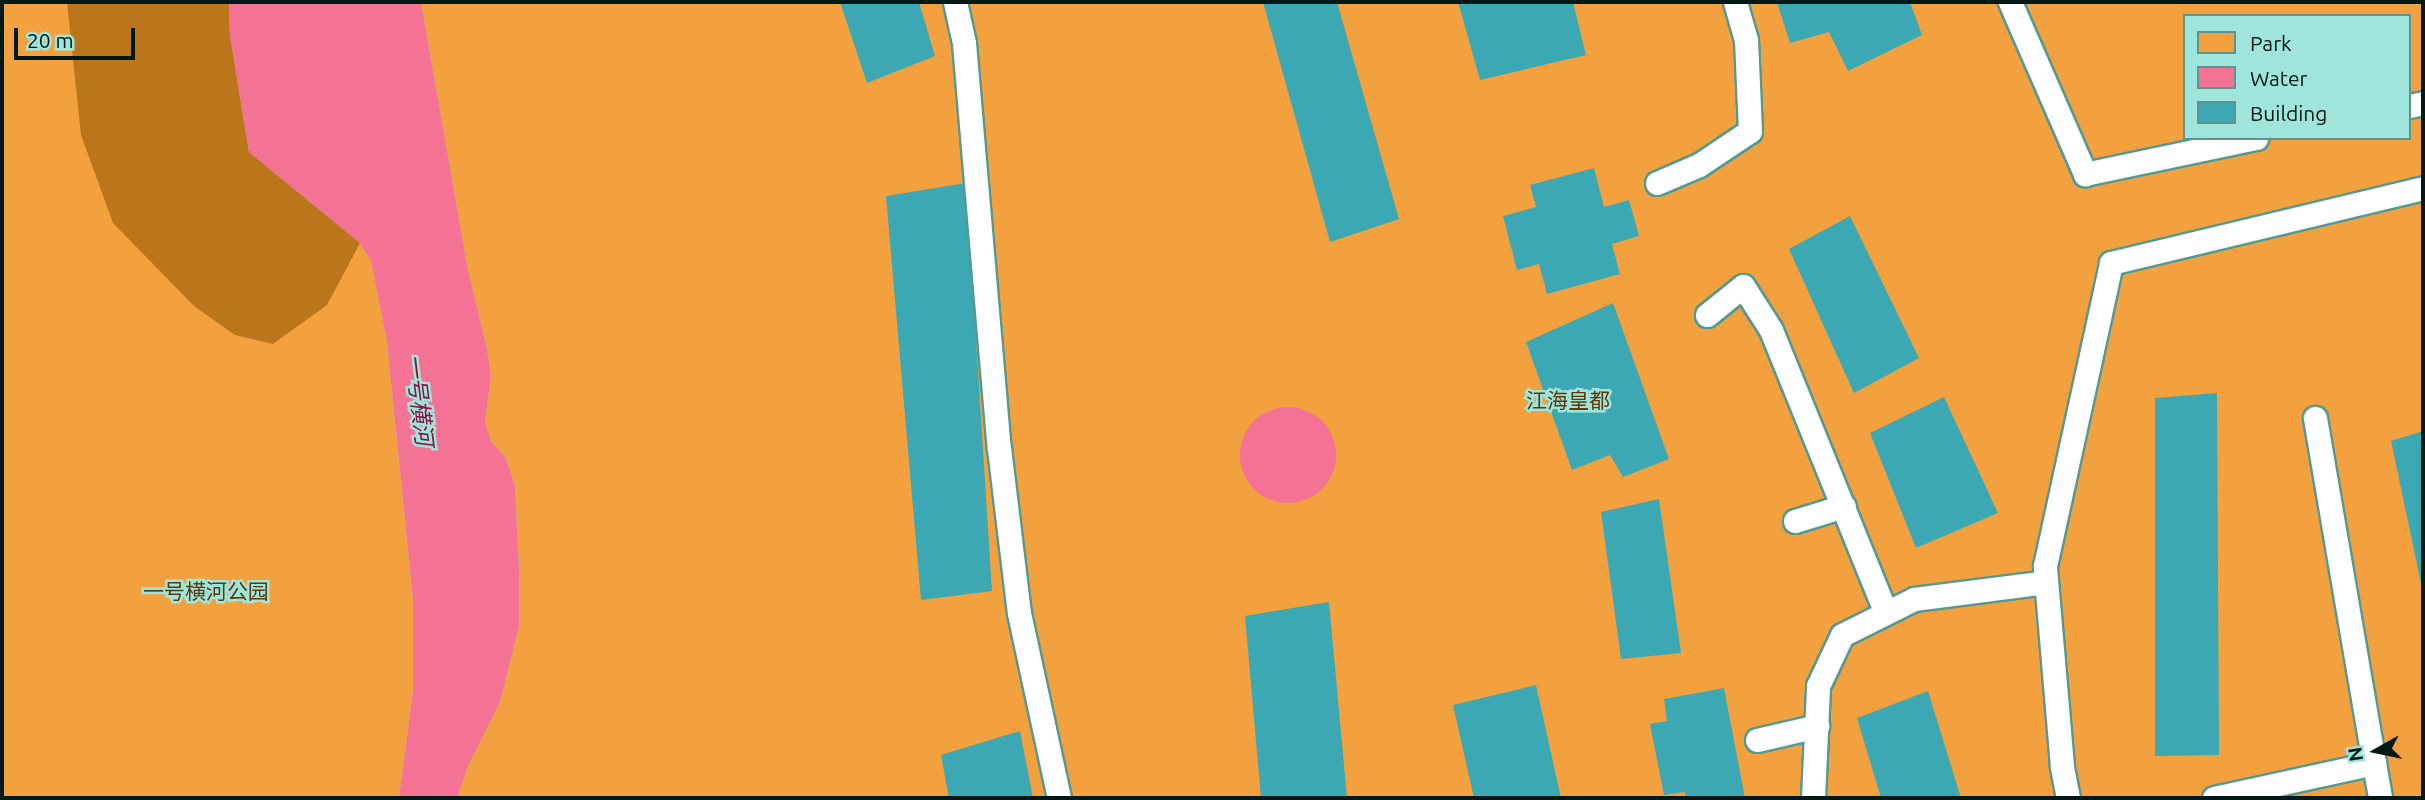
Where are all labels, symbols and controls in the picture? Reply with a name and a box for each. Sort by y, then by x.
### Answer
scale bar [18,14,138,58]
legend [2184,14,2411,140]
text: 20 m [27,28,74,52]
text: Park [2250,31,2292,55]
text: Water [2250,66,2308,90]
text: Building [2250,101,2327,125]
water label: 一号横河 [400,353,438,447]
park label: 江海皇都 [1526,387,1610,413]
park label: 一号横河公园 [143,578,269,604]
north arrow [2341,716,2411,786]
text: N [2343,746,2367,763]

